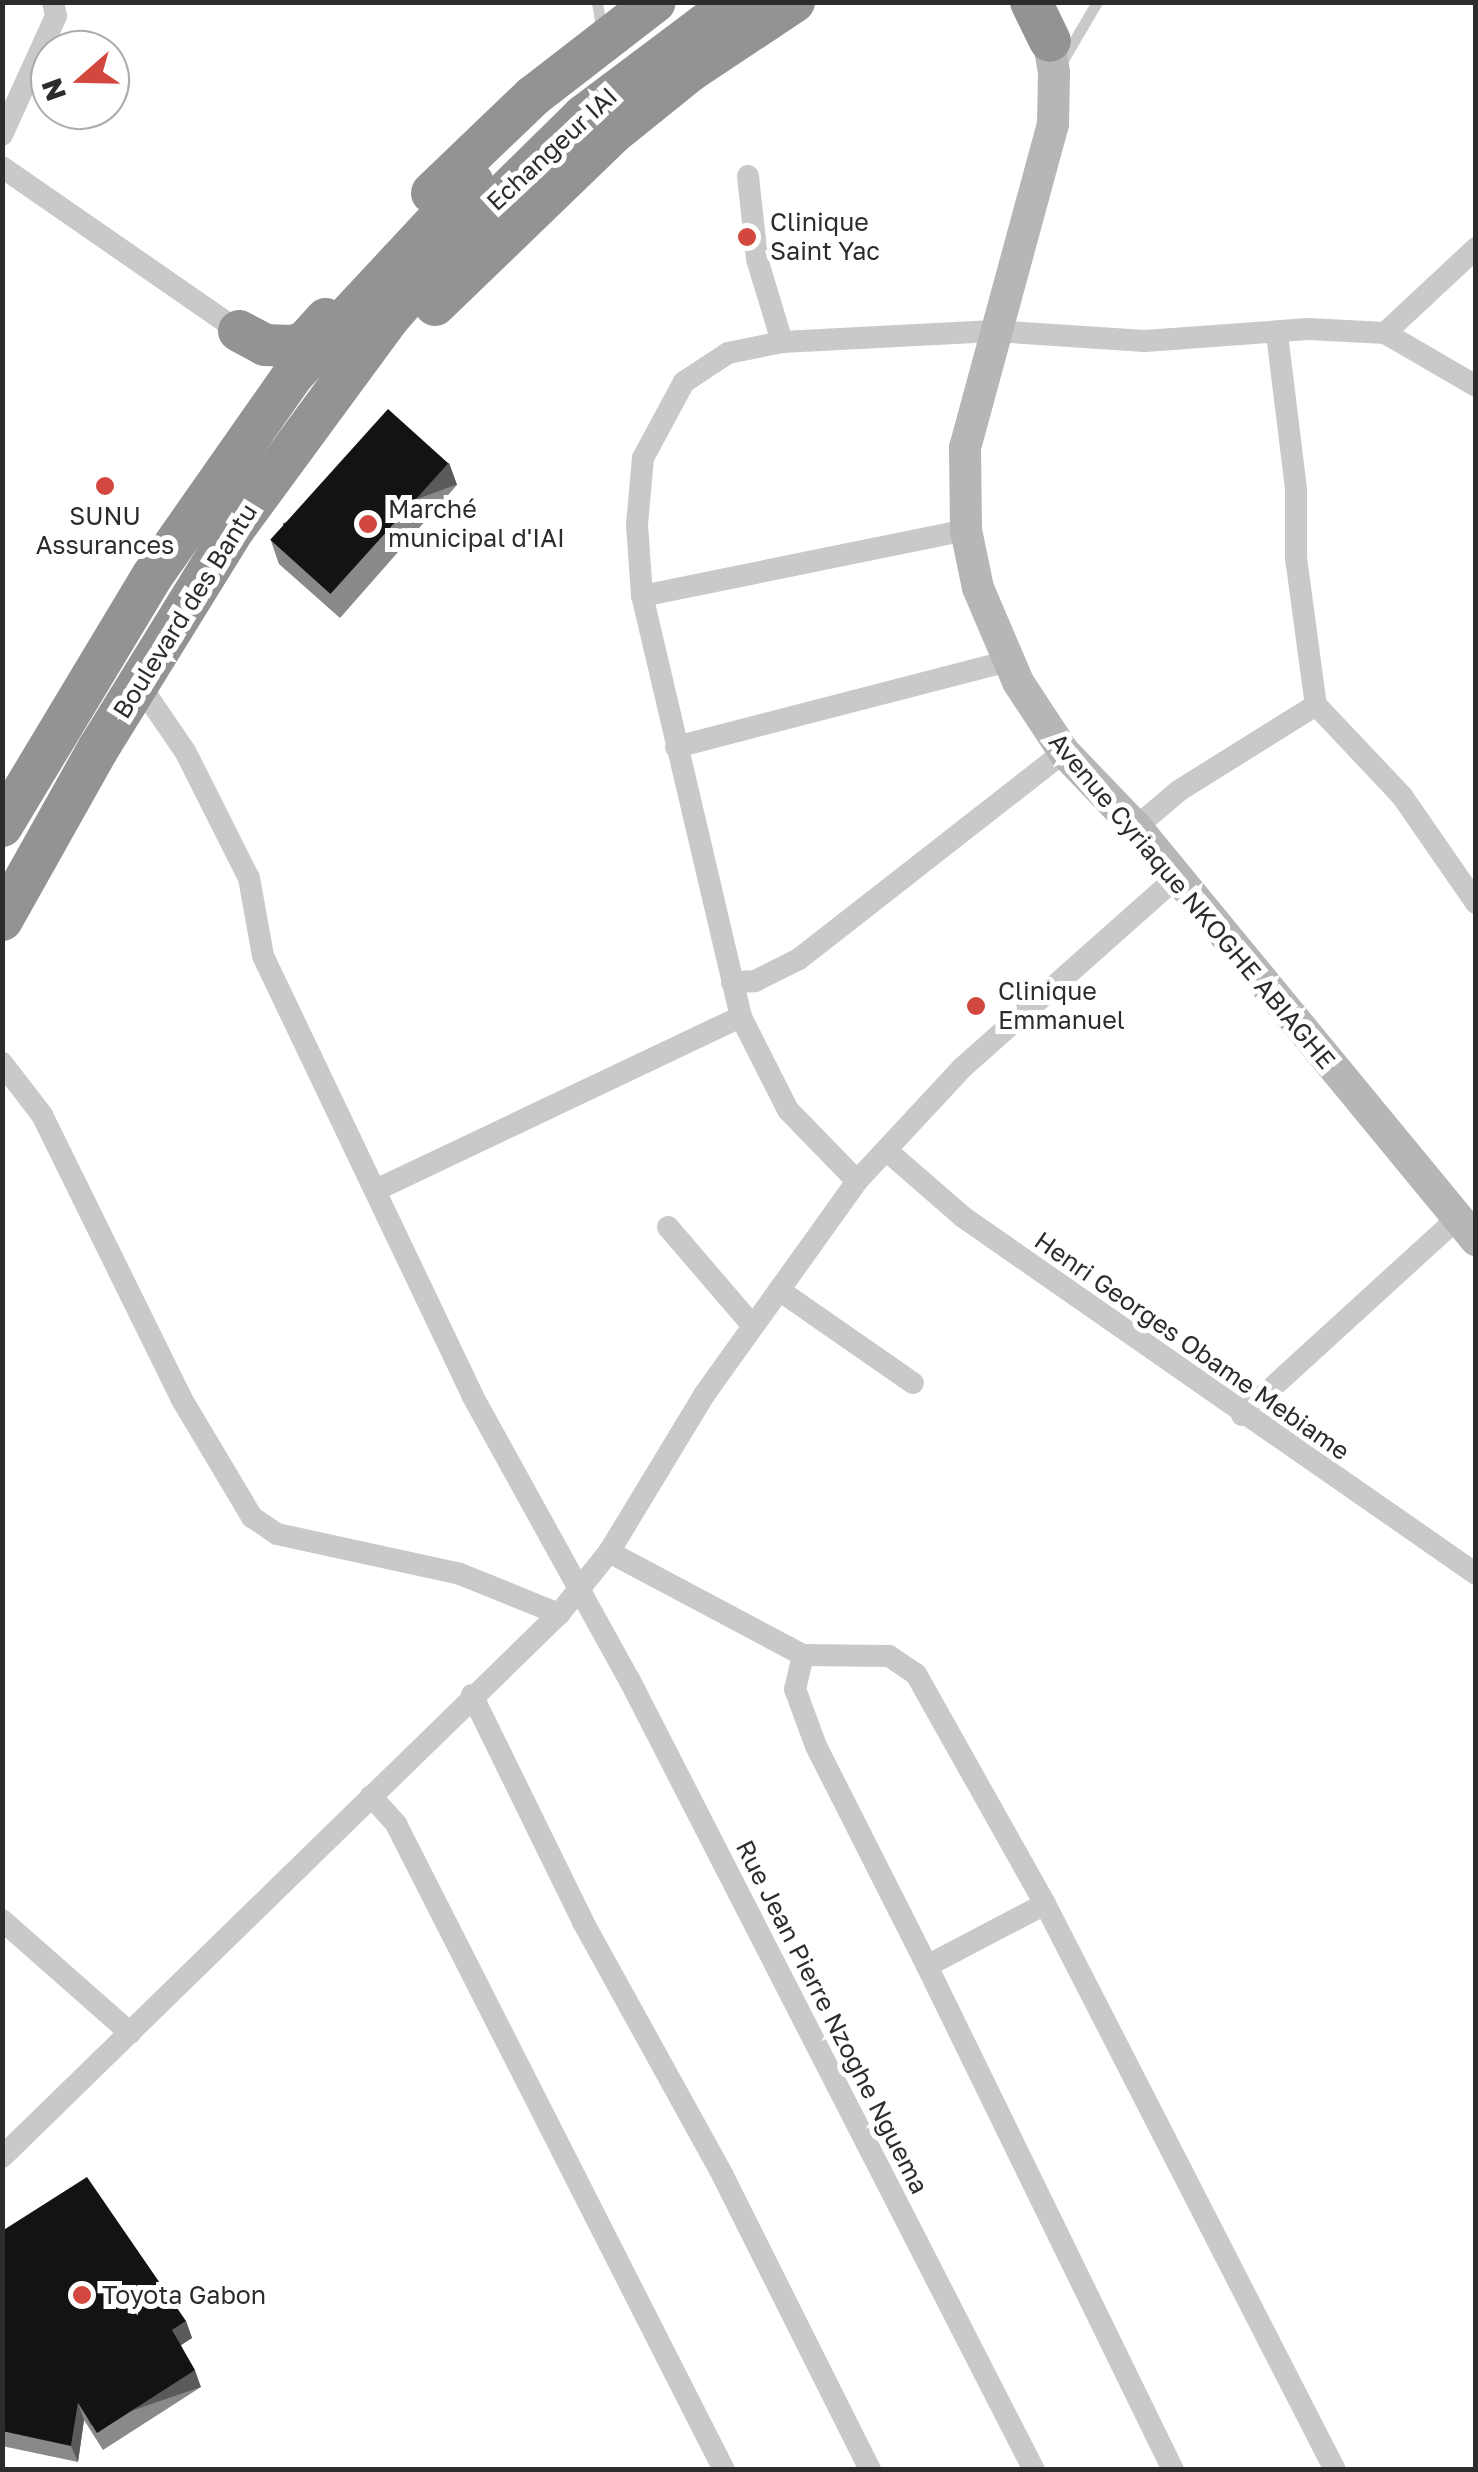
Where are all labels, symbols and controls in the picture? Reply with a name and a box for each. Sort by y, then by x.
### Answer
north arrow [30,30,130,130]
text: N [34,74,72,105]
street label: Echangeur IAI [481,81,623,217]
place label: Clinique Saint Yac [770,208,880,267]
marker: Clinique Saint Yac [734,224,760,250]
marker: SUNU Assurances [94,475,116,497]
place label: Marché municipal d'IAI [388,495,565,554]
street label: Boulevard des Bantu [107,498,263,724]
place label: SUNU Assurances [36,502,174,561]
marker: Marché municipal d'IAI [357,513,379,535]
street label: Avenue Cyriaque NKOGHE ABIAGHE [1043,727,1341,1075]
place label: Clinique Emmanuel [998,977,1125,1036]
marker: Clinique Emmanuel [963,993,989,1019]
street label: Henri Georges Obame Mebiame [1029,1226,1355,1466]
street label: Rue Jean Pierre Nzoghe Nguema [730,1835,934,2199]
place label: Toyota Gabon [102,2280,266,2310]
marker: Toyota Gabon [71,2284,93,2306]

